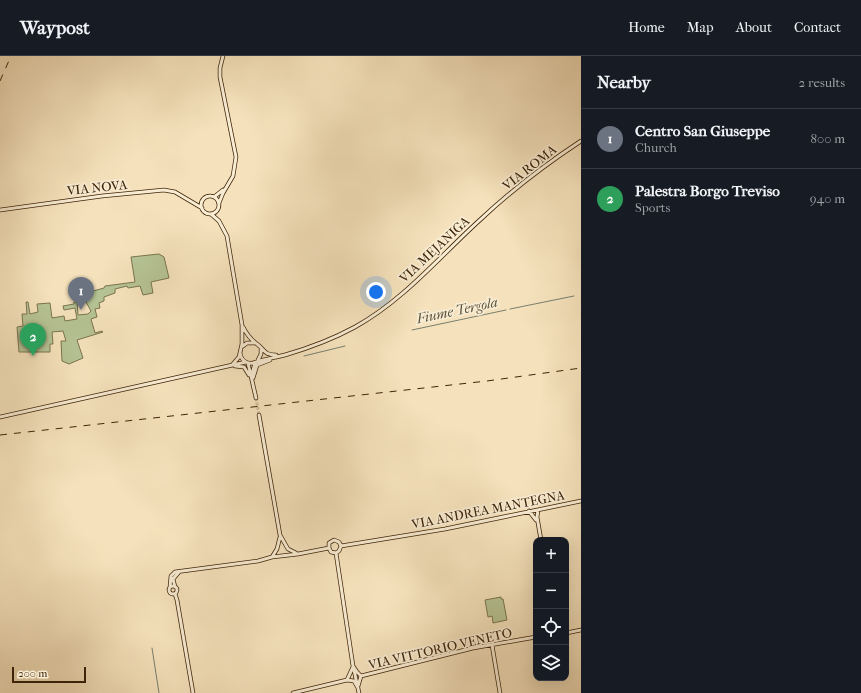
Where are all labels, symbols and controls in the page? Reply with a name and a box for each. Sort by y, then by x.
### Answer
text: Waypost [20,17,90,39]
text: Home [628,19,665,36]
text: Map [687,19,714,36]
text: About [736,19,772,36]
text: Contact [794,19,841,36]
text: Nearby [597,72,651,92]
text: 2 results [799,75,845,90]
text: Centro San Giuseppe [635,122,770,140]
text: 1 [608,131,612,146]
text: 800 m [811,131,845,146]
text: Church [635,140,677,155]
street label: VIA ROMA [499,141,560,194]
street label: VIA NOVA [65,177,129,198]
text: Palestra Borgo Treviso [635,182,780,200]
text: 2 [607,191,613,206]
text: 940 m [810,191,845,206]
text: Sports [635,200,670,215]
street label: VIA MEJANIGA [395,213,473,286]
pin: 1 [68,277,94,310]
your location [366,282,386,302]
water label: Fiume Tergola [414,294,499,328]
pin: 2 [20,323,46,356]
street label: VIA ANDREA MANTEGNA [409,487,566,532]
map controls [533,537,569,681]
button: + [533,537,569,573]
button: − [533,573,569,609]
button: locate [533,609,569,645]
street label: VIA VITTORIO VENETO [366,625,513,673]
button: layers [533,645,569,681]
scale bar [12,665,86,684]
text: 200 m [18,667,47,680]

